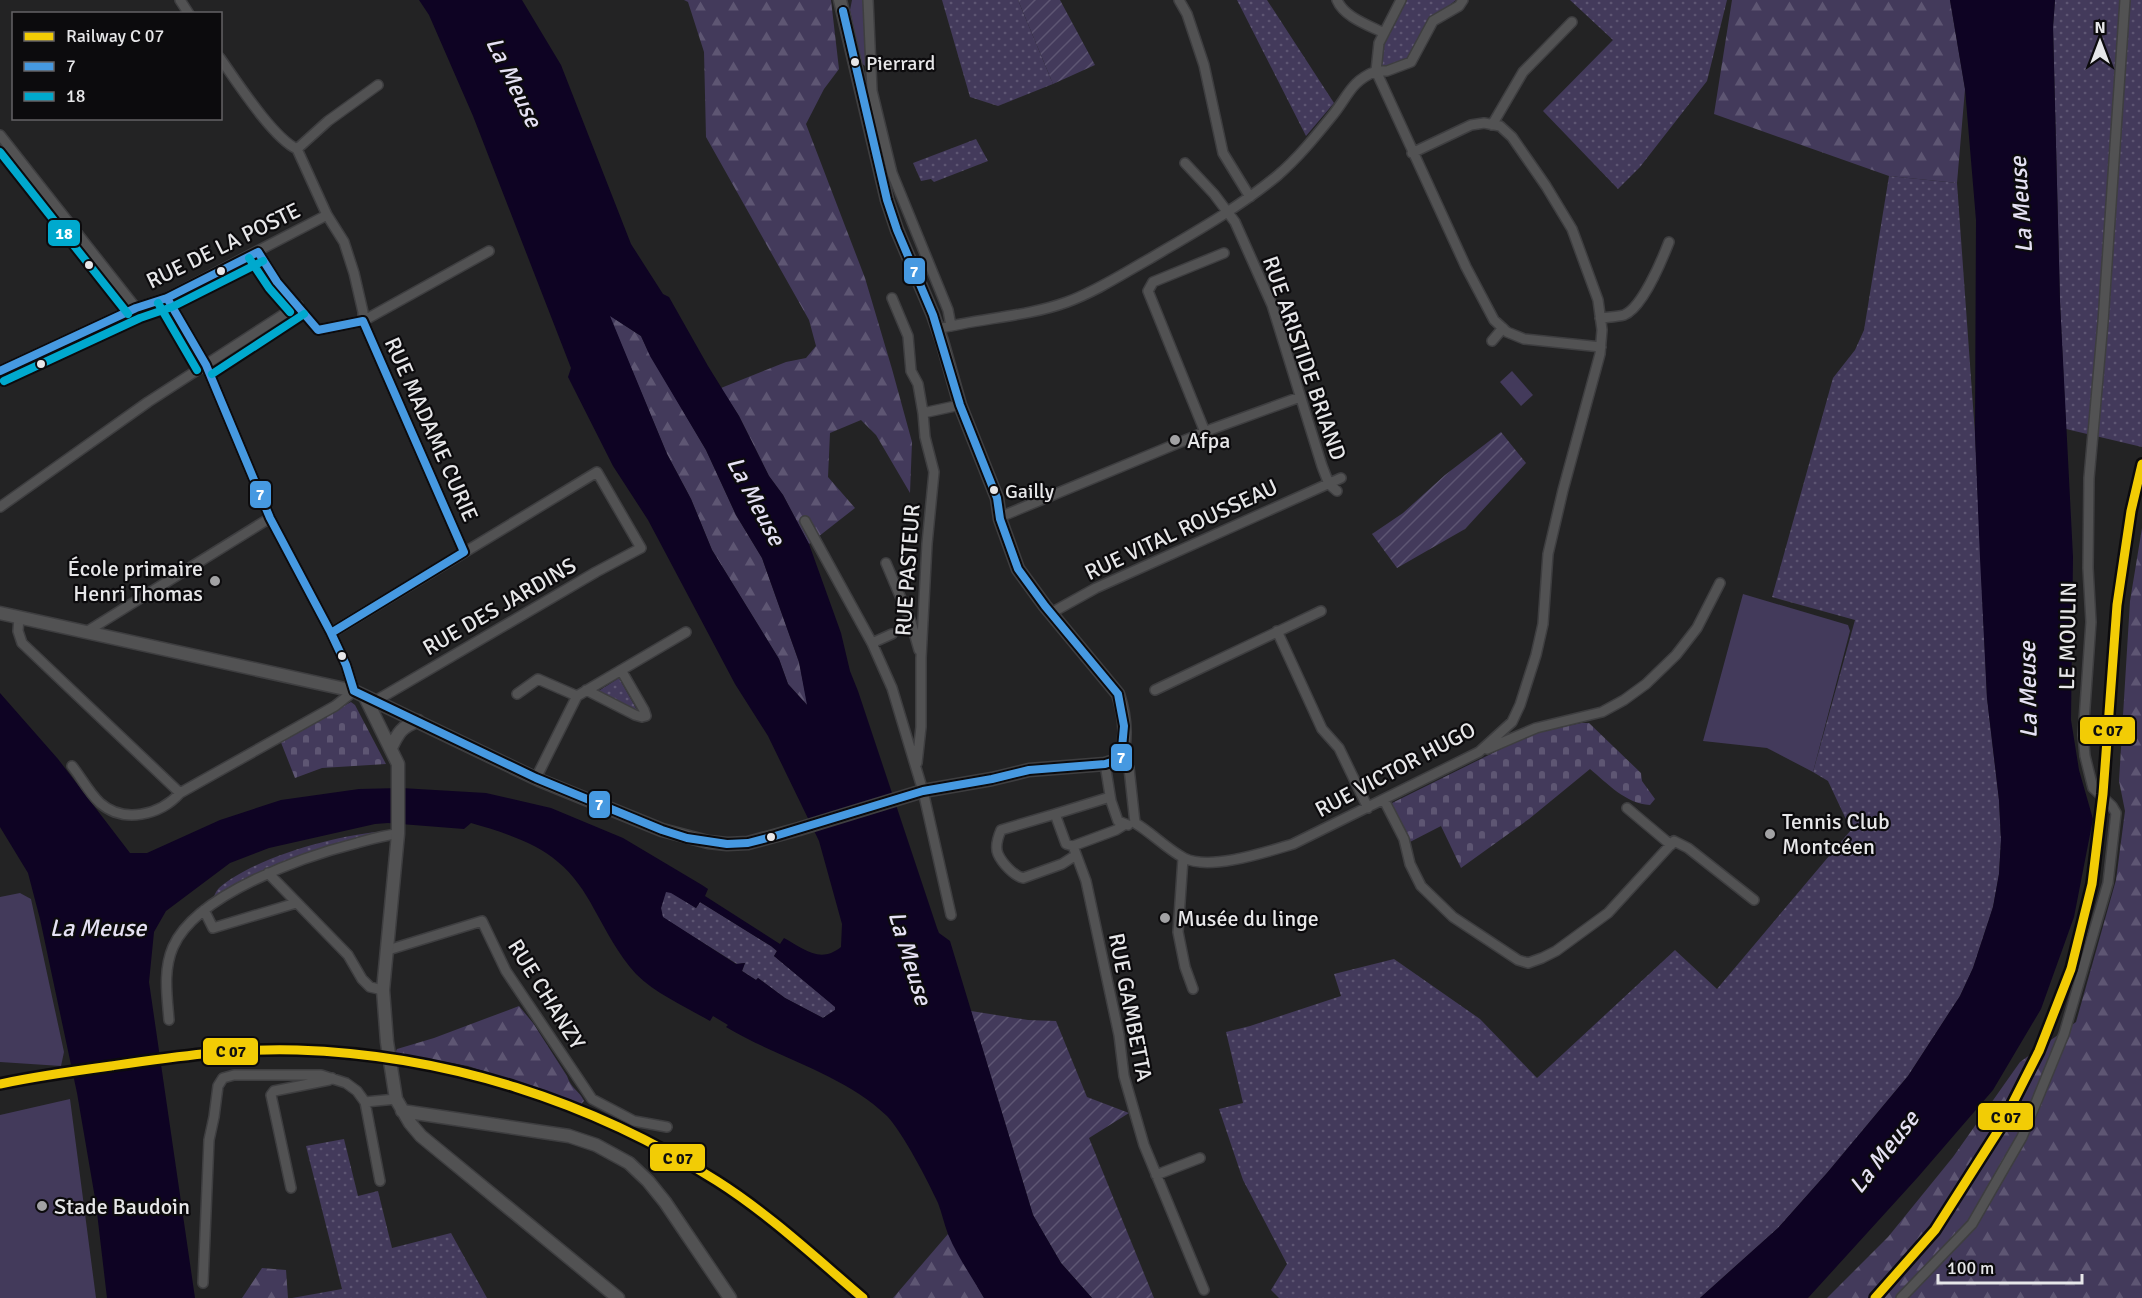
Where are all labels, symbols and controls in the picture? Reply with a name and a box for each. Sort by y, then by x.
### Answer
legend [12,12,222,120]
north arrow [2070,12,2130,72]
text: N [2094,18,2106,38]
text: Railway C 07 [66,25,164,47]
water label: La Meuse [479,32,549,133]
place label: Pierrard [866,51,935,76]
text: 7 [66,55,76,77]
marker: Pierrard [849,56,861,68]
text: 18 [66,85,85,107]
water label: La Meuse [2003,155,2039,254]
street label: RUE DE LA POSTE [142,197,305,294]
line badge: 18 [47,219,81,247]
text: 18 [55,224,73,244]
street label: RUE ARISTIDE BRIAND [1257,253,1352,464]
line badge: 7 [903,257,926,285]
unlabelled marker [83,259,95,271]
text: 7 [910,262,919,282]
unlabelled marker [215,265,227,277]
street label: RUE MADAME CURIE [379,333,484,525]
unlabelled marker [35,358,47,370]
place label: Afpa [1187,427,1230,454]
marker: Afpa [1168,433,1182,447]
water label: La Meuse [720,451,792,552]
street label: RUE VITAL ROUSSEAU [1080,473,1282,586]
place label: Gailly [1005,479,1055,504]
line badge: 7 [249,480,272,509]
marker: Gailly [988,484,1000,496]
text: 7 [256,485,265,505]
street label: RUE PASTEUR [889,503,926,637]
street label: RUE DES JARDINS [418,552,581,661]
place label: École primaire Henri Thomas [68,555,203,607]
marker: École primaire Henri Thomas [208,574,222,588]
street label: LE MOULIN [2053,582,2082,690]
water label: La Meuse [2012,640,2044,739]
unlabelled marker [336,650,348,662]
street label: RUE VICTOR HUGO [1310,716,1480,823]
line badge: C 07 [2079,716,2136,745]
text: C 07 [2093,721,2124,741]
line badge: 7 [1110,743,1133,772]
text: 7 [1117,748,1126,768]
line badge: 7 [588,790,611,819]
text: 7 [595,795,604,815]
place label: Tennis Club Montcéen [1782,808,1890,860]
marker: Tennis Club Montcéen [1763,827,1777,841]
unlabelled marker [765,831,777,843]
place label: Musée du linge [1177,905,1319,932]
water label: La Meuse [882,907,939,1010]
marker: Musée du linge [1158,911,1172,925]
water label: La Meuse [50,913,147,943]
street label: RUE GAMBETTA [1103,931,1158,1084]
street label: RUE CHANZY [502,934,591,1054]
line badge: C 07 [202,1037,259,1066]
text: C 07 [216,1042,247,1062]
line badge: C 07 [1977,1102,2034,1131]
water label: La Meuse [1842,1104,1926,1199]
text: C 07 [1991,1108,2022,1128]
line badge: C 07 [649,1143,706,1172]
text: C 07 [663,1149,694,1169]
place label: Stade Baudoin [54,1193,190,1220]
marker: Stade Baudoin [35,1199,49,1213]
scale bar [1938,1247,2082,1285]
text: 100 m [1947,1257,1994,1279]

